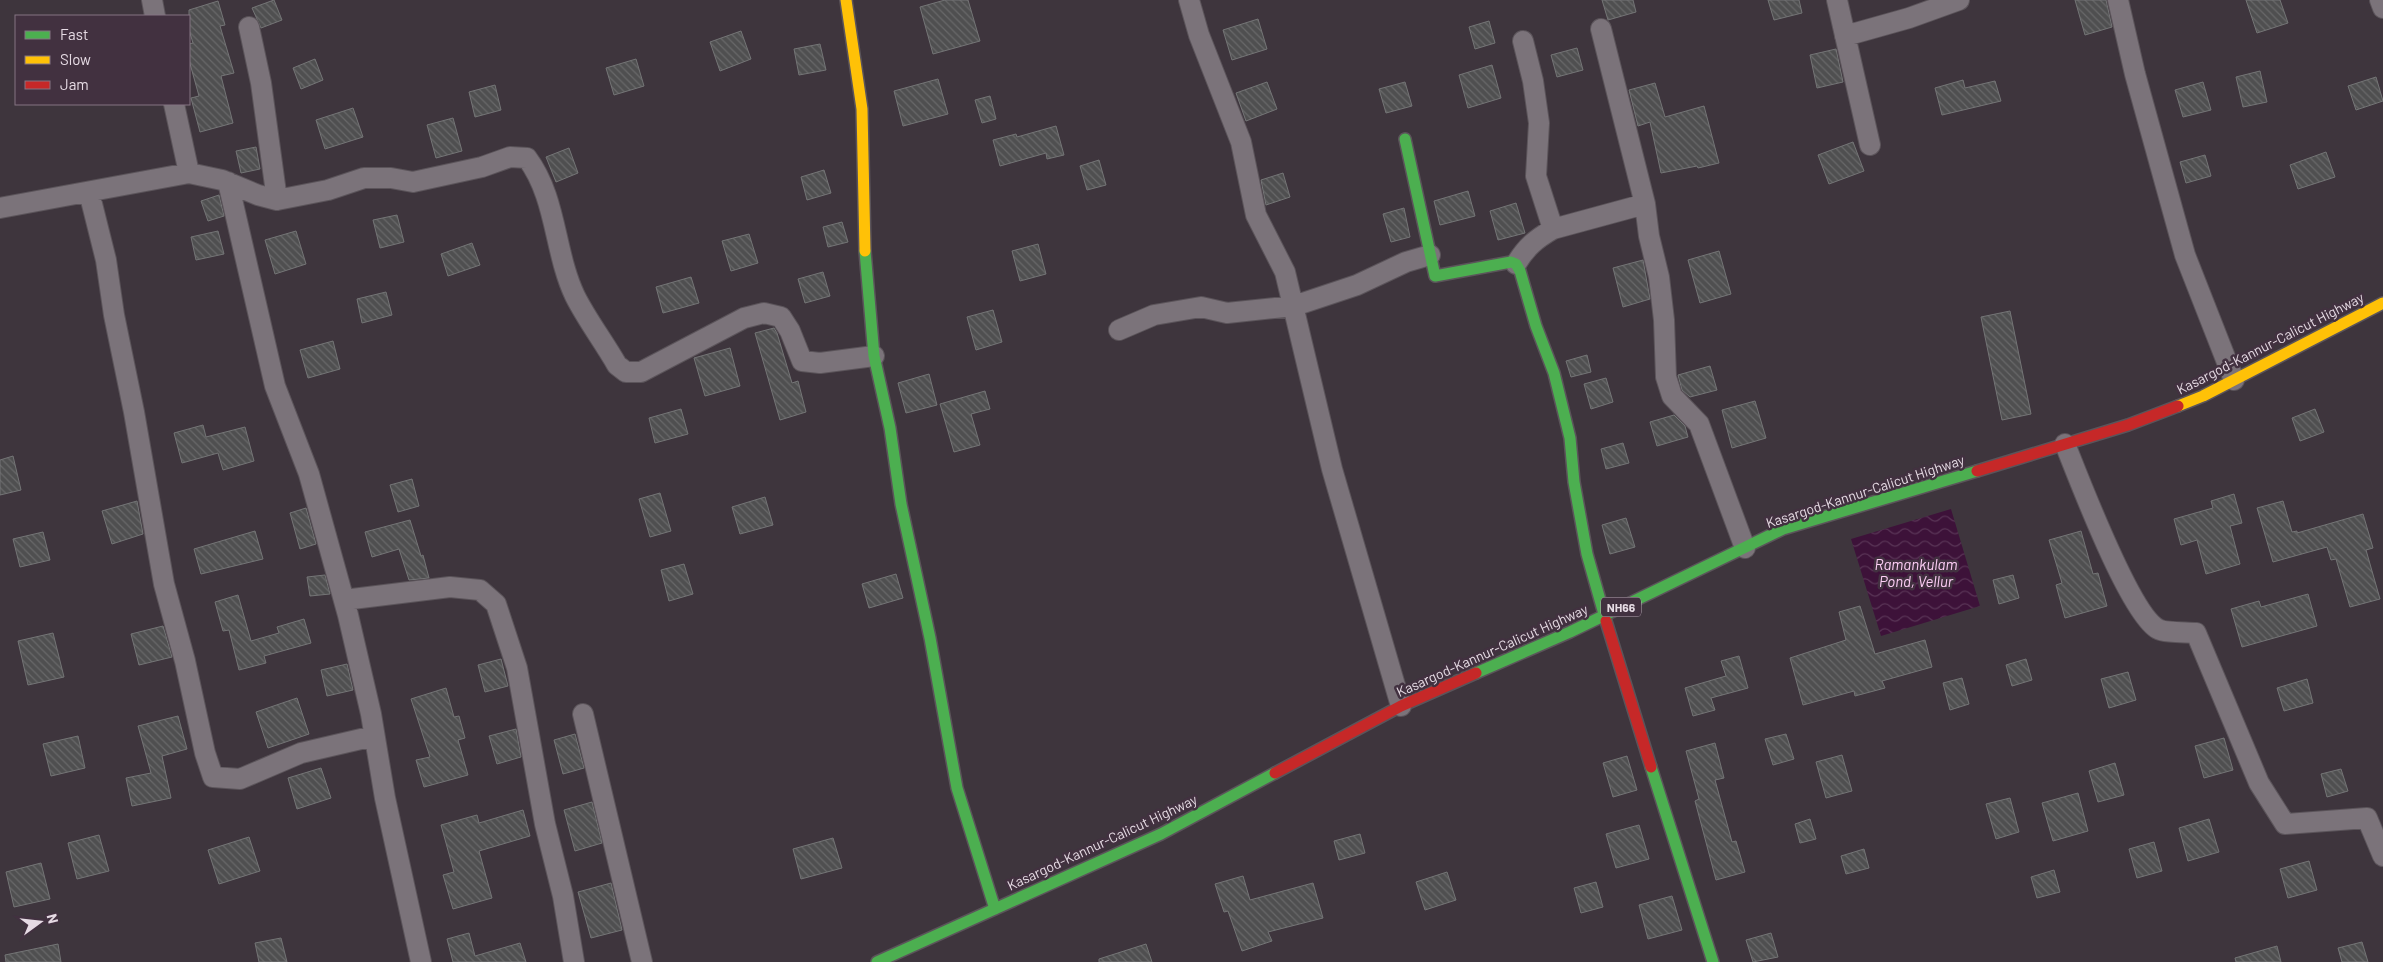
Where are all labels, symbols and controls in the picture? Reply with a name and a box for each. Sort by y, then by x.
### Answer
legend [15,15,190,105]
text: Fast [60,25,88,43]
text: Slow [60,50,91,68]
text: Jam [60,75,89,93]
street label: Kasargod-Kannur-Calicut Highway [2174,288,2367,398]
street label: Kasargod-Kannur-Calicut Highway [1764,451,1967,531]
water label: Ramankulam Pond, Vellur [1874,555,1958,590]
road number: NH66 [1601,598,1641,616]
street label: Kasargod-Kannur-Calicut Highway [1394,600,1591,700]
street label: Kasargod-Kannur-Calicut Highway [1004,790,1200,894]
north arrow [15,897,65,947]
text: N [44,912,62,925]

